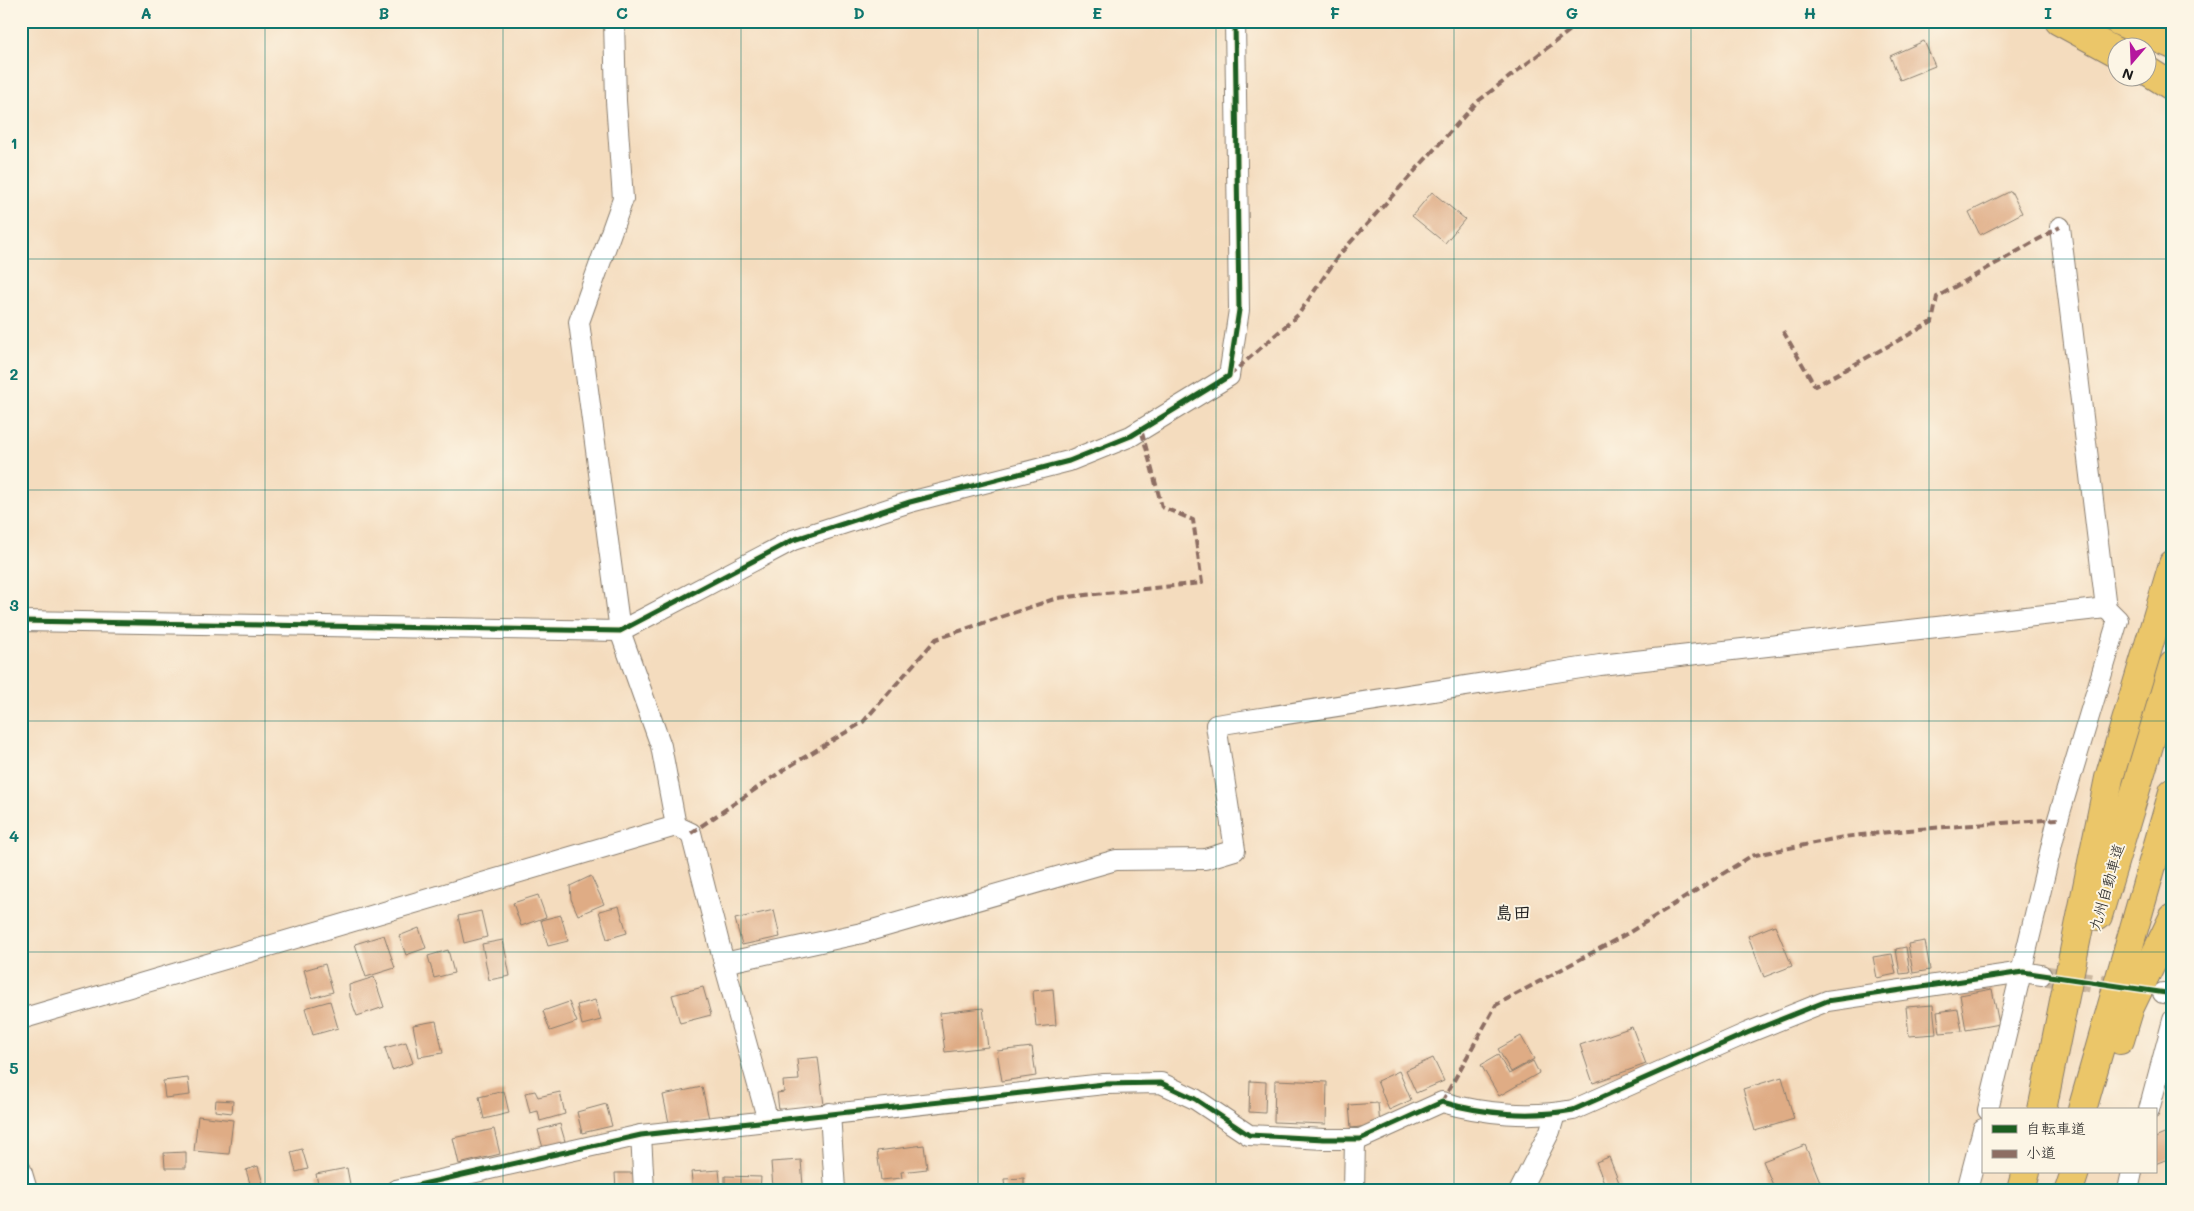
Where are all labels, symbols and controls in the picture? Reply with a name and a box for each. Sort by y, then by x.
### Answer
text: A [140,2,152,23]
text: B [379,2,389,23]
text: C [616,2,628,23]
text: D [853,2,865,23]
text: E [1092,2,1102,23]
text: F [1330,2,1340,23]
text: G [1566,2,1578,23]
text: H [1804,2,1816,23]
text: I [2044,2,2052,23]
north arrow [2106,38,2156,88]
text: N [2119,64,2136,85]
text: 1 [10,132,18,153]
text: 2 [10,363,19,384]
text: 3 [9,594,19,615]
text: 4 [9,825,19,846]
street label: 九州自動車道 [2084,841,2128,933]
district label: 島田 [1495,900,1531,924]
text: 5 [9,1057,19,1078]
legend [1982,1108,2156,1174]
text: 自転車道 [2026,1118,2086,1138]
text: 小道 [2026,1142,2056,1162]

